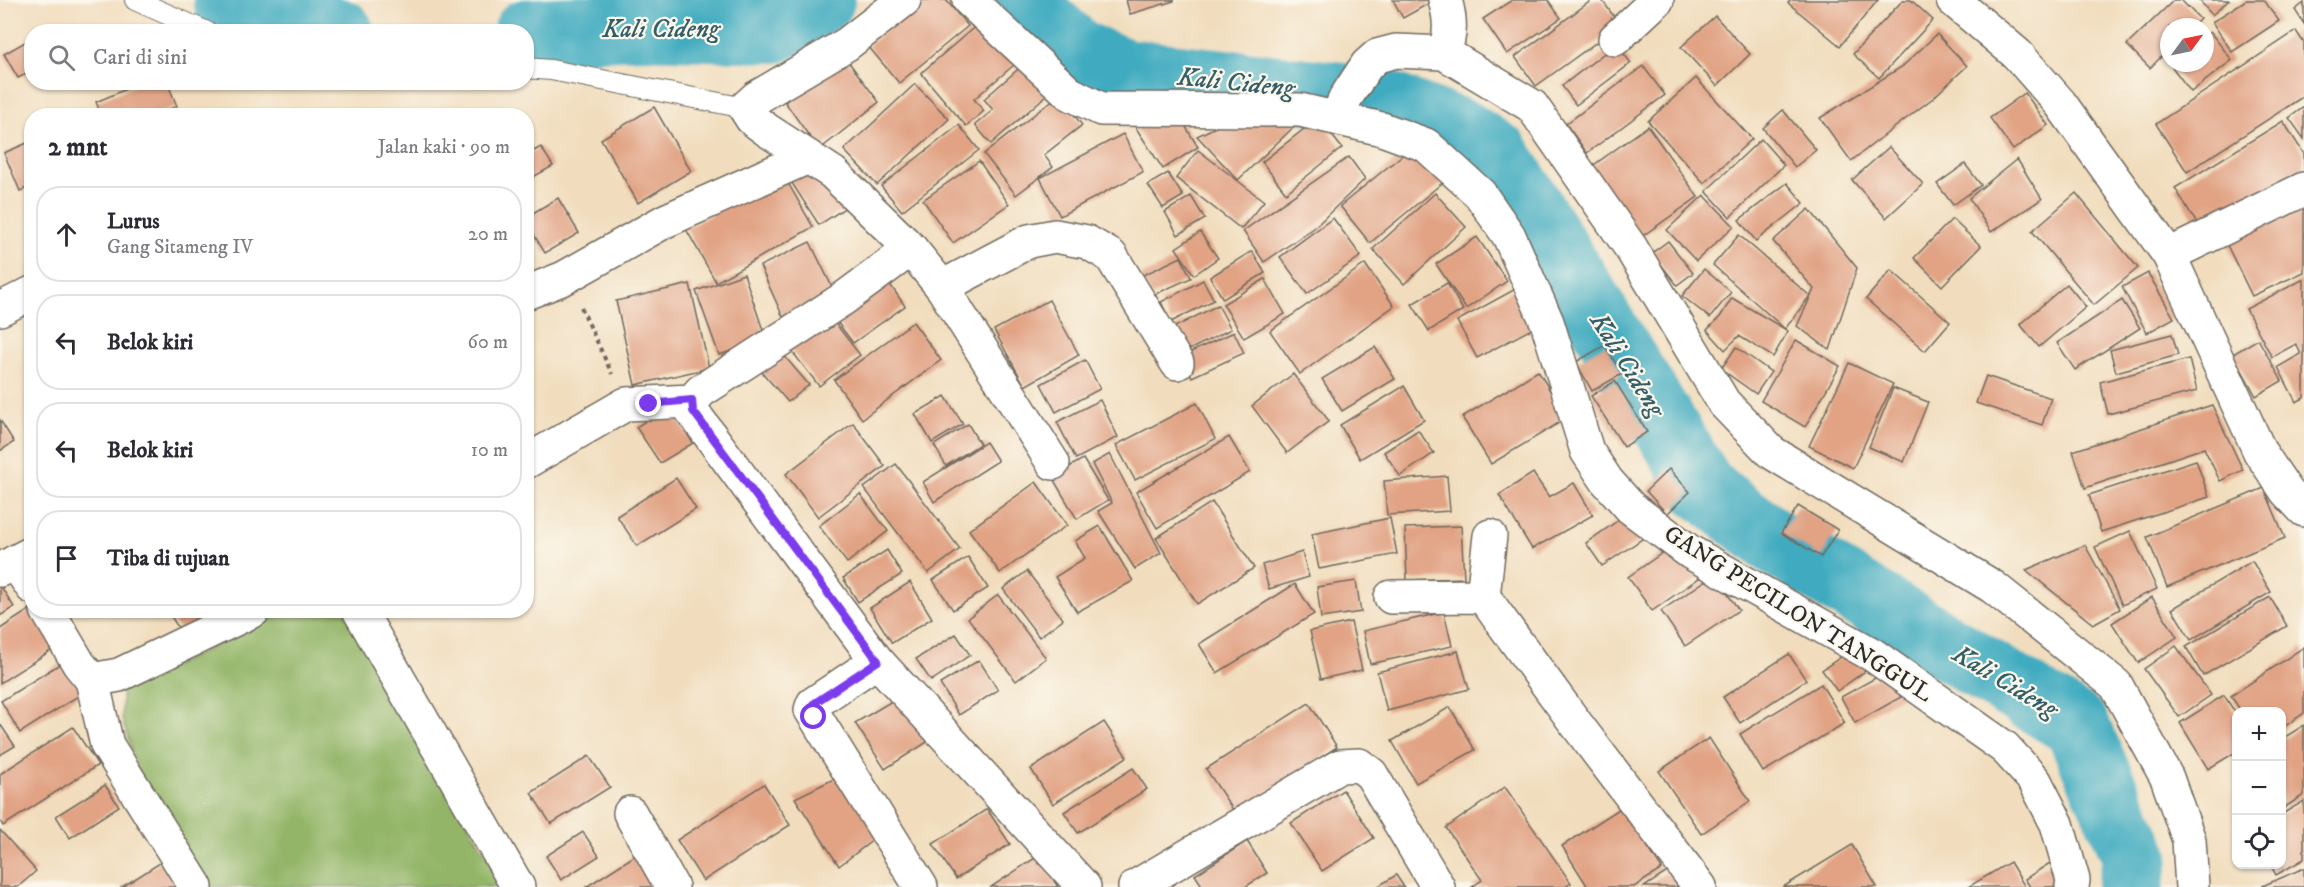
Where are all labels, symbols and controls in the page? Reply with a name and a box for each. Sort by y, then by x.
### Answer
water label: Kali Cideng [602,13,722,46]
north arrow [2160,18,2214,72]
search box [24,24,534,90]
icon: search [45,41,78,74]
text: Cari di sini [93,44,187,71]
water label: Kali Cideng [1175,60,1298,106]
text: 2 mnt [48,131,108,164]
text: Jalan kaki · 90 m [378,135,510,160]
text: Lurus [107,208,160,235]
icon: ahead [50,218,83,251]
text: 20 m [468,222,508,247]
text: Gang Sitameng IV [107,235,253,260]
water label: Kali Cideng [1582,306,1673,425]
icon: left [50,326,83,359]
text: Belok kiri [107,329,193,356]
text: 60 m [468,330,508,355]
route end [635,390,661,416]
icon: left [50,434,83,467]
text: Belok kiri [107,437,193,464]
text: 10 m [471,438,508,463]
street label: GANG PECILON TANGGUL [1658,519,1938,709]
icon: arrive [50,542,83,575]
text: Tiba di tujuan [107,545,229,572]
water label: Kali Cideng [1946,637,2066,727]
route start [800,703,826,729]
map controls [2232,707,2286,869]
button: + [2232,707,2286,761]
button: − [2232,761,2286,815]
button: locate [2232,815,2286,869]

